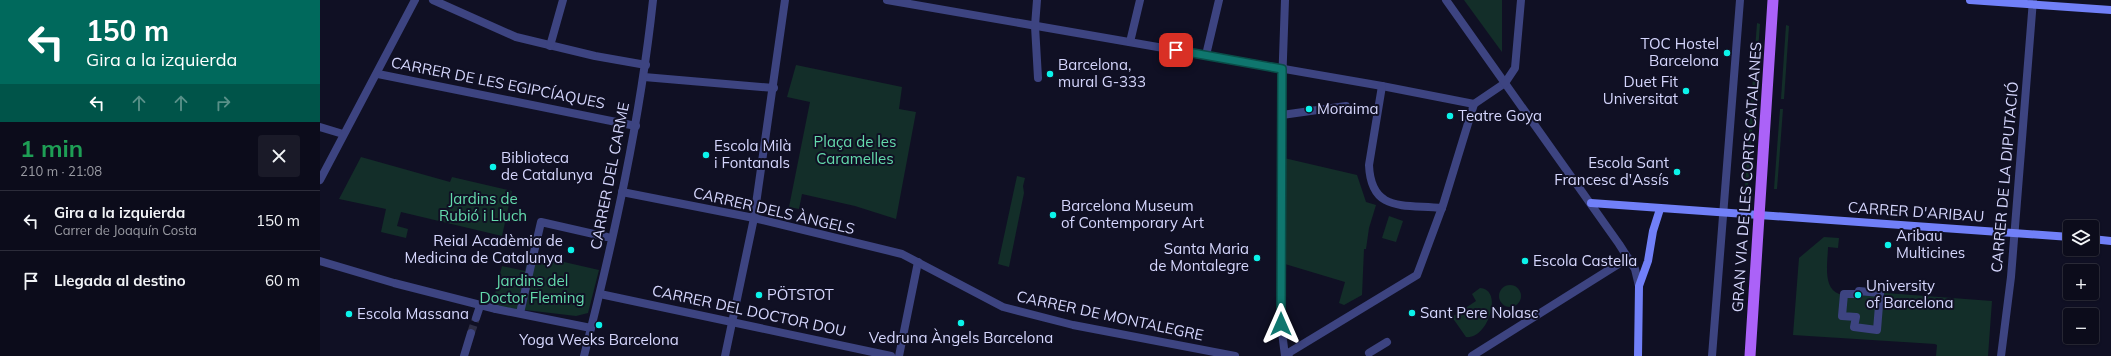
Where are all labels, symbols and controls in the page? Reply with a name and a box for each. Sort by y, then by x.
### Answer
text: 150 m [86,13,169,48]
icon: left [20,16,72,68]
pin [1159,33,1193,67]
place label: TOC Hostel Barcelona [1641,34,1719,70]
icon: arrive [1165,39,1187,61]
street label: GRAN VIA DE LES CORTS CATALANES [1728,41,1765,313]
text: Gira a la izquierda [86,48,237,71]
marker: TOC Hostel Barcelona [1722,48,1732,58]
street label: CARRER DE LES EGIPCÍAQUES [389,52,607,113]
place label: Barcelona, mural G-333 [1058,55,1146,91]
marker: Barcelona, mural G-333 [1045,69,1055,79]
place label: Duet Fit Universitat [1603,72,1678,108]
street label: CARRER DE LA DIPUTACIÓ [1987,81,2022,273]
marker: Duet Fit Universitat [1681,86,1691,96]
icon: left [86,92,108,114]
icon: ahead [128,92,150,114]
icon: ahead [170,92,192,114]
icon: right [212,92,234,114]
place label: Moraima [1317,99,1379,118]
street label: CARRER DEL CARME [586,100,633,251]
marker: Moraima [1304,104,1314,114]
place label: Teatre Goya [1458,106,1542,125]
marker: Teatre Goya [1445,111,1455,121]
park label: Plaça de les Caramelles [814,132,896,168]
text: 1 min [20,133,83,163]
button: close [258,135,300,177]
place label: Escola Milà i Fontanals [714,136,791,172]
place label: Biblioteca de Catalunya [501,148,593,184]
marker: Escola Milà i Fontanals [701,150,711,160]
place label: Escola Sant Francesc d'Assís [1554,153,1669,189]
marker: Biblioteca de Catalunya [488,162,498,172]
text: 210 m · 21:08 [20,163,102,179]
marker: Escola Sant Francesc d'Assís [1672,167,1682,177]
street label: CARRER DELS ÀNGELS [691,183,857,238]
park label: Jardins de Rubió i Lluch [439,189,527,225]
place label: Barcelona Museum of Contemporary Art [1061,196,1204,232]
street label: CARRER D'ARIBAU [1847,197,1985,226]
text: Gira a la izquierda [54,203,185,222]
icon: left [20,210,42,232]
marker: Barcelona Museum of Contemporary Art [1048,210,1058,220]
text: 150 m [256,211,300,230]
map controls [2063,220,2099,344]
button: layers [2063,220,2099,256]
text: Carrer de Joaquín Costa [54,222,197,238]
place label: Aribau Multicines [1896,226,1965,262]
place label: Reial Acadèmia de Medicina de Catalunya [405,231,563,267]
place label: Santa Maria de Montalegre [1149,239,1249,275]
marker: Aribau Multicines [1883,240,1893,250]
marker: Reial Acadèmia de Medicina de Catalunya [566,245,576,255]
place label: Escola Castella [1533,251,1637,270]
marker: Santa Maria de Montalegre [1252,253,1262,263]
marker: Escola Castella [1520,256,1530,266]
button: + [2063,264,2099,300]
icon: arrive [20,270,42,292]
text: Llegada al destino [54,271,186,290]
text: 60 m [265,271,300,290]
park label: Jardins del Doctor Fleming [479,271,585,307]
place label: University of Barcelona [1866,276,1953,312]
street label: CARRER DEL DOCTOR DOU [650,281,848,340]
place label: PÖTSTOT [767,285,834,304]
street label: CARRER DE MONTALEGRE [1015,286,1205,345]
marker: PÖTSTOT [754,290,764,300]
marker: University of Barcelona [1853,290,1863,300]
position arrow [1260,303,1302,345]
place label: Sant Pere Nolasc [1420,303,1539,322]
place label: Escola Massana [357,304,469,323]
marker: Sant Pere Nolasc [1407,308,1417,318]
button: − [2063,308,2099,344]
marker: Escola Massana [344,309,354,319]
marker: Vedruna Àngels Barcelona [956,318,966,328]
marker: Yoga Weeks Barcelona [594,320,604,330]
place label: Vedruna Àngels Barcelona [869,328,1053,347]
place label: Yoga Weeks Barcelona [518,330,679,349]

